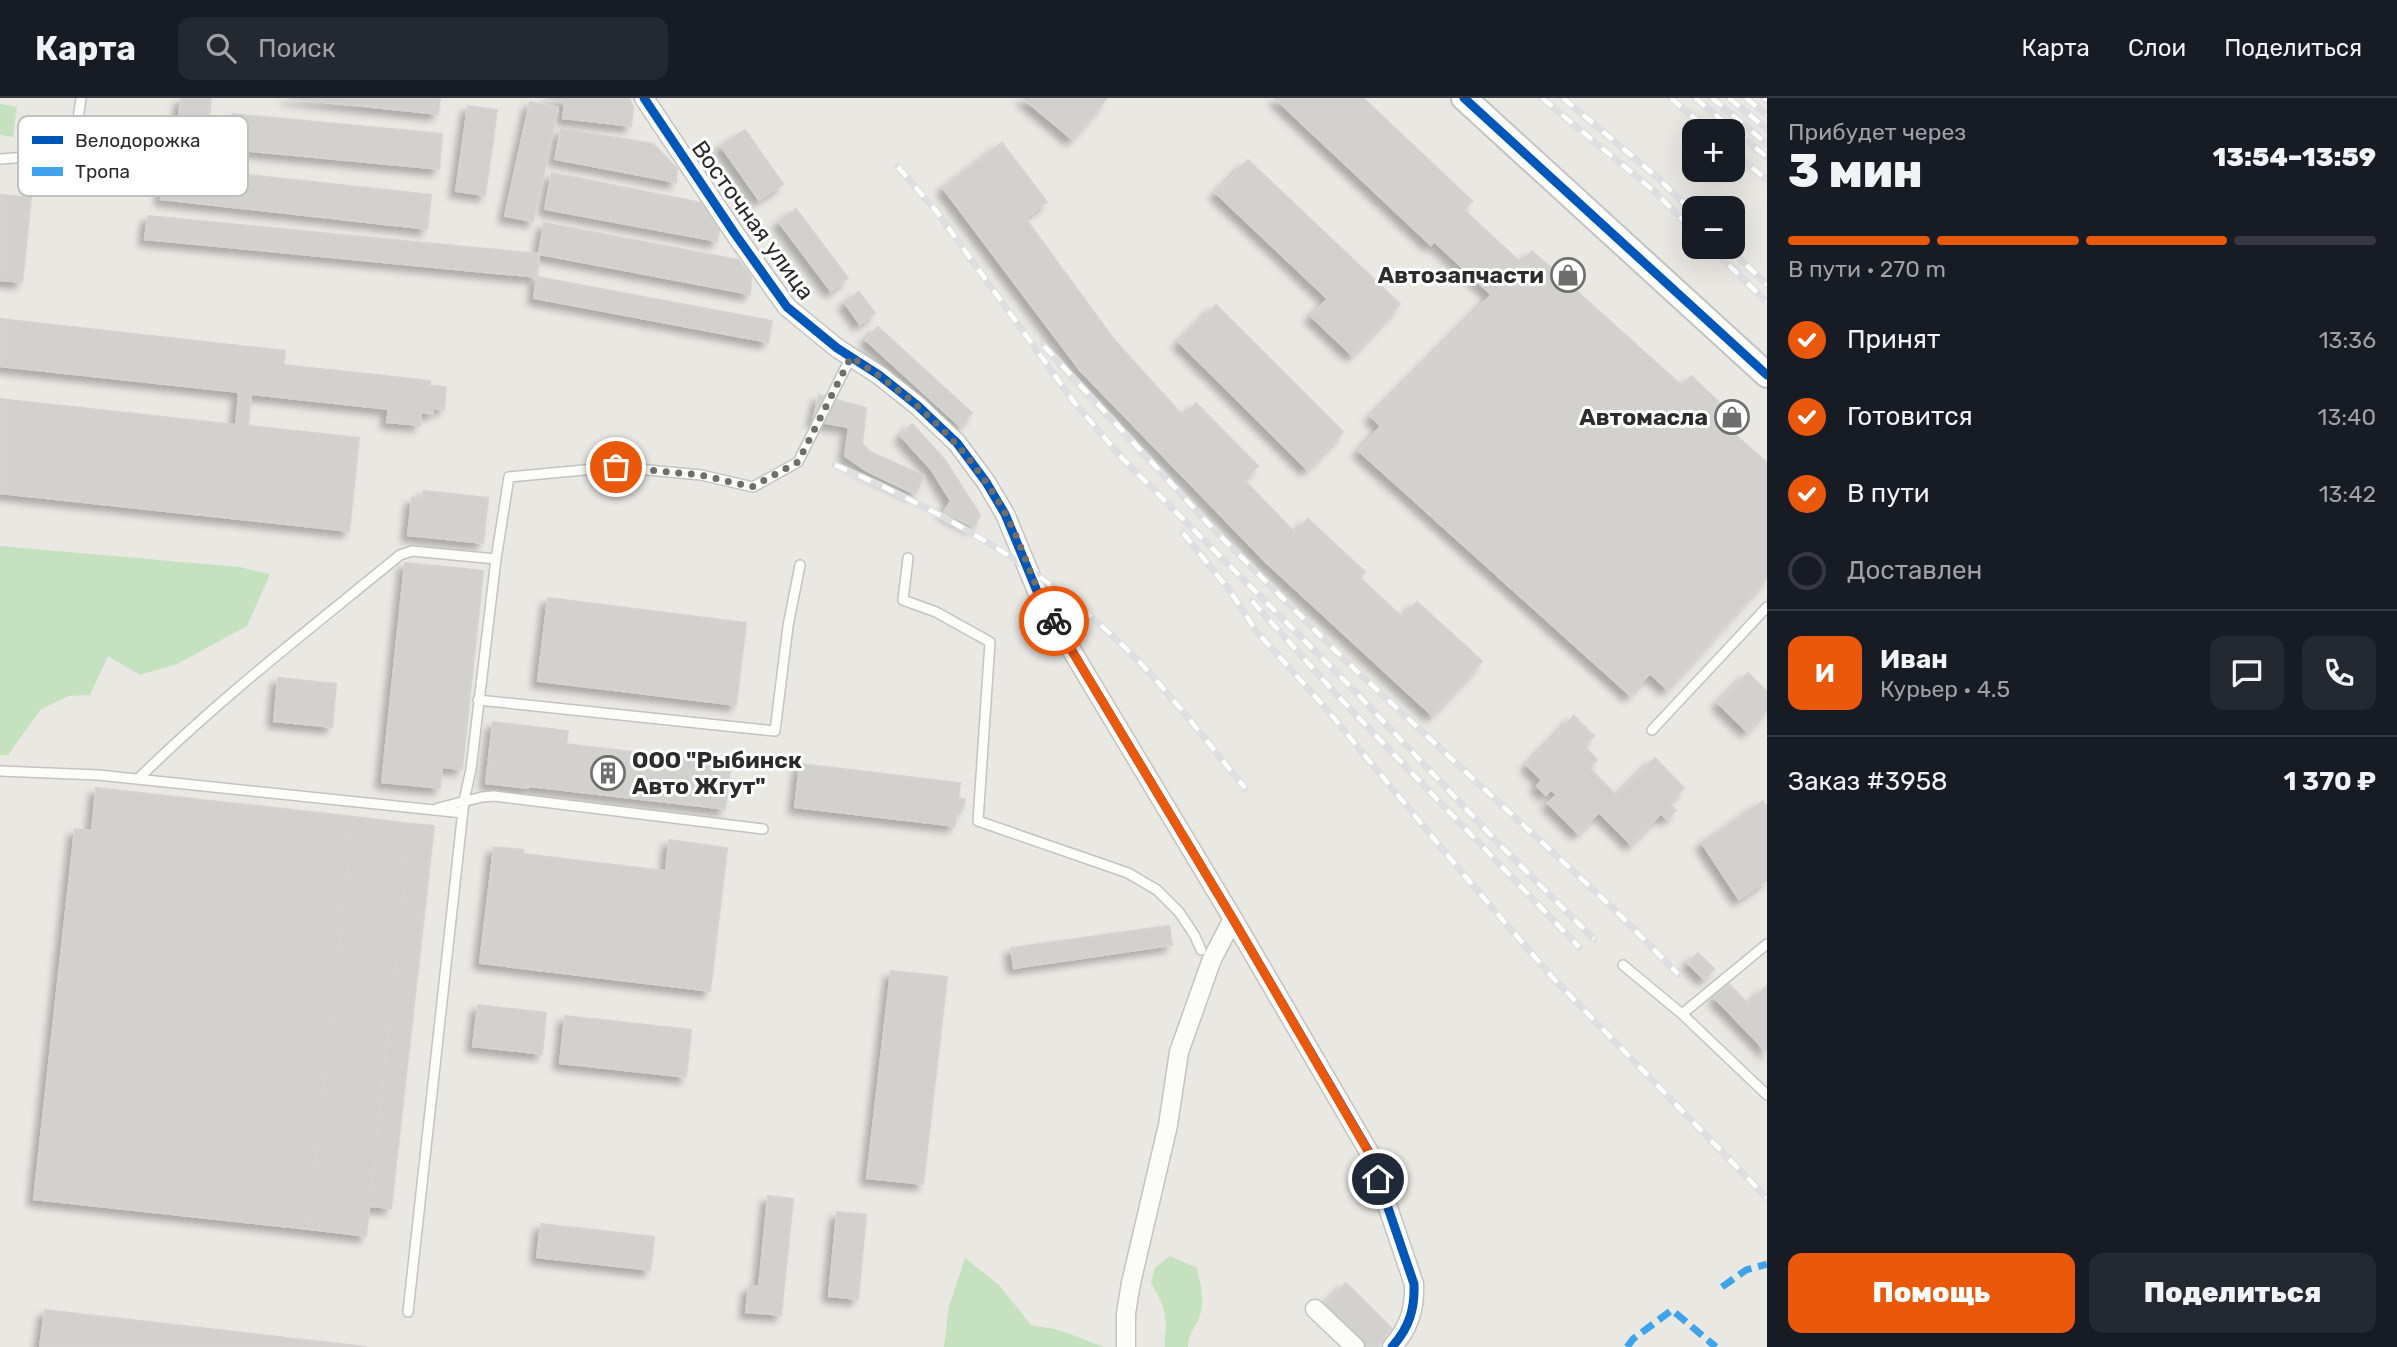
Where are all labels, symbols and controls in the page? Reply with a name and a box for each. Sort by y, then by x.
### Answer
search box [178,17,668,80]
text: Карта [35,29,136,68]
icon: search [202,29,240,67]
text: Поиск [258,33,336,64]
text: Карта [2021,34,2090,62]
text: Слои [2128,34,2186,62]
text: Поделиться [2224,34,2362,62]
legend [18,116,248,196]
text: Прибудет через [1788,118,1966,146]
map controls [1682,119,1745,259]
button: + [1682,119,1745,182]
text: Велодорожка [75,129,201,152]
street label: Восточная улица [686,135,820,305]
text: 13:54–13:59 [2213,142,2376,173]
text: 3 мин [1788,144,1923,199]
text: Тропа [75,160,130,183]
button: − [1682,196,1745,259]
text: В пути · 270 m [1788,255,1946,283]
shop icon: Автозапчасти [1549,256,1587,294]
place label: Автозапчасти [1378,261,1544,289]
icon: check [1788,321,1826,359]
text: Принят [1847,324,1940,355]
text: 13:36 [2319,326,2376,354]
shop icon: Автомасла [1713,398,1751,436]
icon: check [1788,398,1826,436]
text: Готовится [1847,401,1973,432]
place label: Автомасла [1579,403,1708,431]
text: 13:40 [2318,403,2376,431]
pin [586,437,646,497]
icon: bag [597,448,635,486]
icon: check [1788,475,1826,513]
text: В пути [1847,478,1930,509]
text: 13:42 [2319,480,2376,508]
text: Доставлен [1847,555,1982,586]
courier [1019,586,1089,656]
icon: bike [1035,602,1073,640]
button: chat [2210,636,2284,710]
button: phone [2302,636,2376,710]
text: Иван [1880,644,1948,675]
text: И [1815,658,1835,689]
text: Курьер · 4.5 [1880,675,2010,703]
place label: ООО "Рыбинск Авто Жгут" [632,746,802,800]
building icon: ООО "Рыбинск Авто Жгут" [589,754,627,792]
text: Заказ #3958 [1788,766,1948,797]
text: 1 370 ₽ [2284,766,2376,797]
pin [1348,1149,1408,1209]
icon: home [1359,1160,1397,1198]
button: Помощь [1788,1253,2075,1333]
button: Поделиться [2089,1253,2376,1333]

